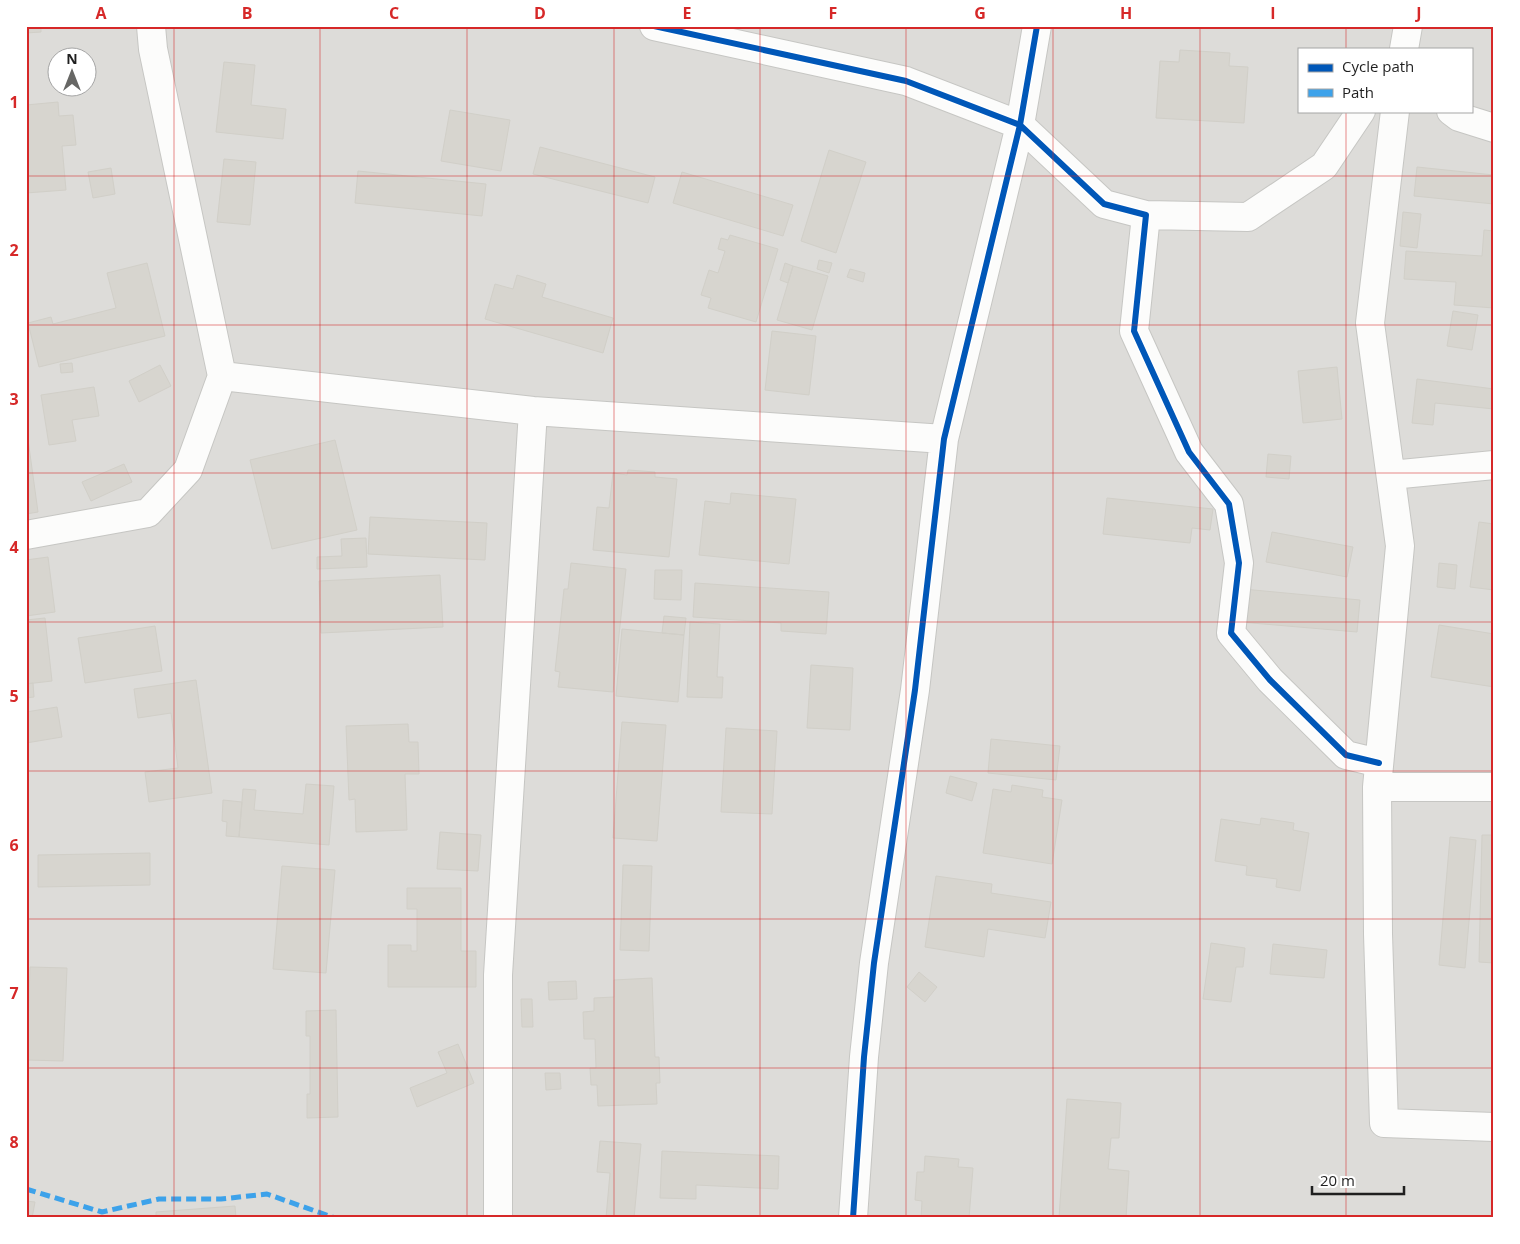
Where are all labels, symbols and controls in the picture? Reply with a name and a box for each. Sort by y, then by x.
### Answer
text: A [95,2,107,24]
text: B [242,2,252,24]
text: C [389,2,399,24]
text: D [534,2,546,24]
text: E [683,2,692,24]
text: F [829,2,837,24]
text: G [974,2,986,24]
text: H [1120,2,1132,24]
text: I [1270,2,1276,24]
text: J [1414,2,1422,24]
north arrow [48,48,98,98]
legend [1298,48,1472,112]
text: N [66,49,78,68]
text: Cycle path [1342,56,1414,76]
text: Path [1342,82,1374,102]
text: 1 [9,91,19,113]
text: 2 [9,239,19,261]
text: 3 [9,388,19,410]
text: 4 [9,536,19,558]
text: 5 [9,685,19,707]
text: 6 [9,834,19,856]
text: 7 [9,982,19,1004]
text: 8 [9,1131,19,1153]
scale bar [1312,1164,1405,1196]
text: 20 m [1320,1170,1355,1190]

